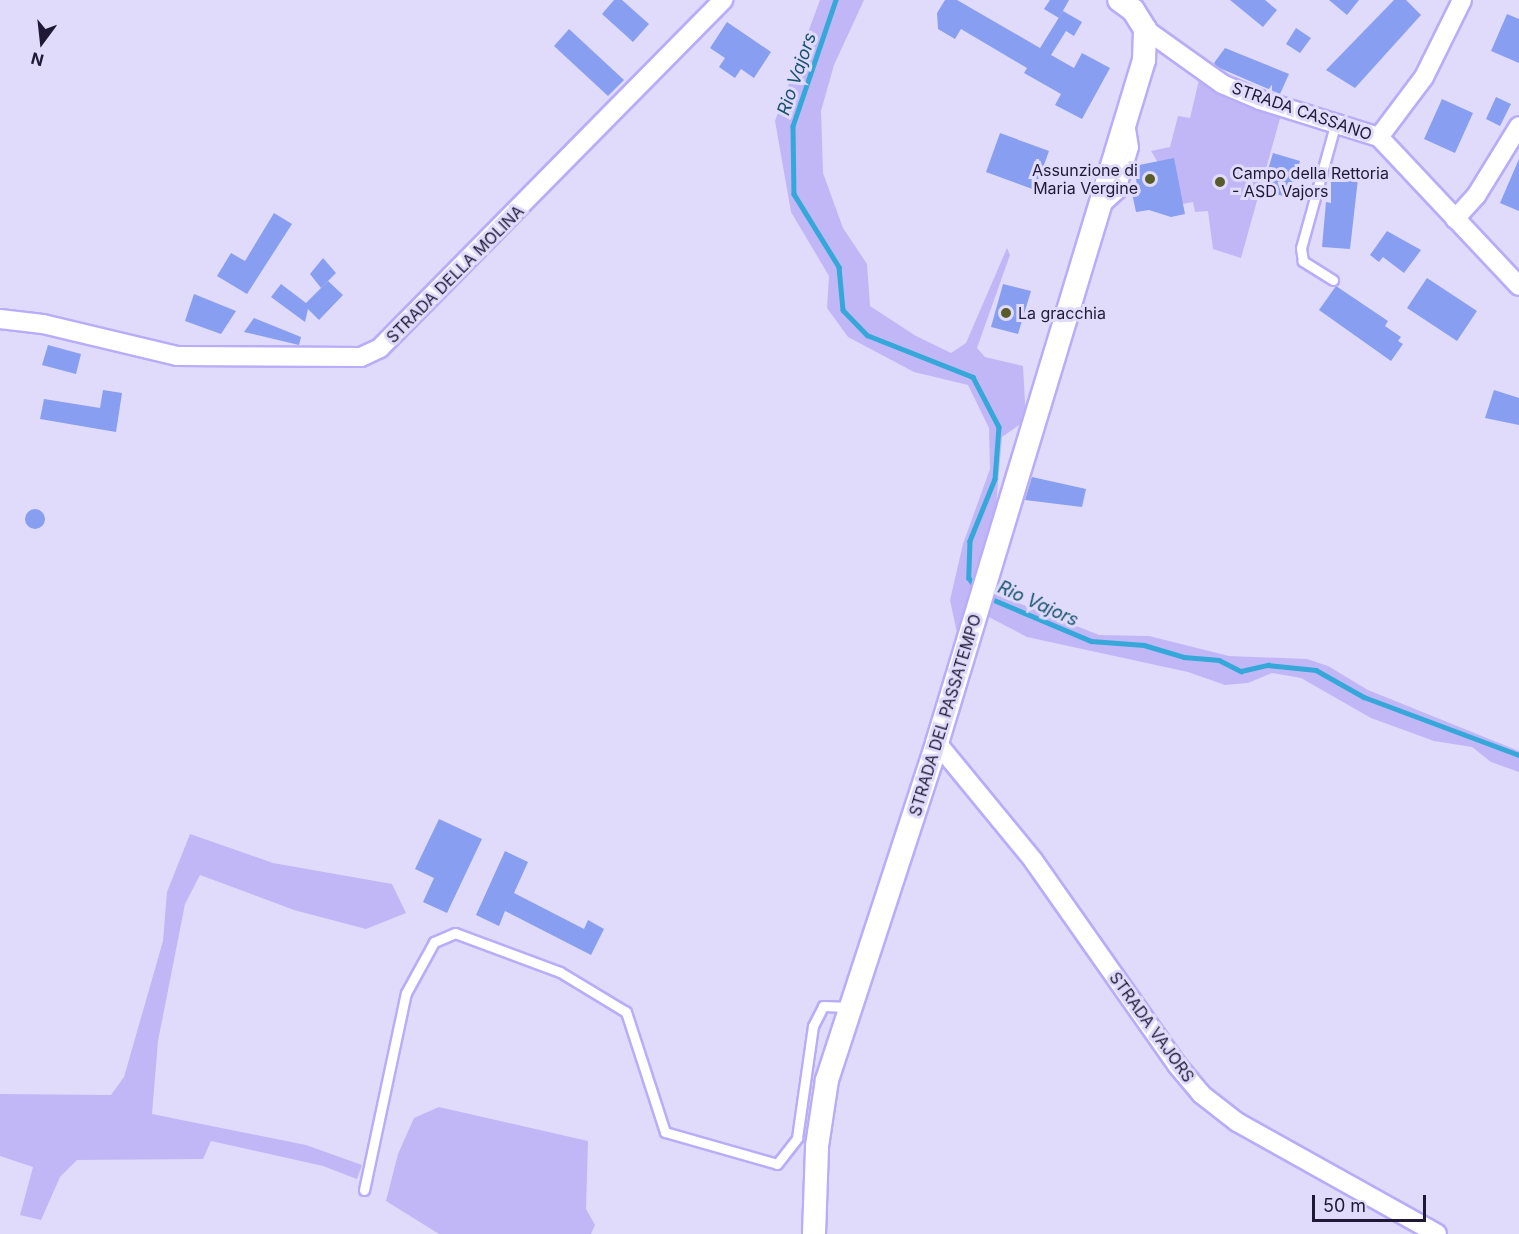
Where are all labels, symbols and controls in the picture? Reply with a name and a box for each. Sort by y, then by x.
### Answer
north arrow [12,12,72,72]
water label: Rio Vajors [773,30,821,118]
text: N [29,48,46,71]
street label: STRADA CASSANO [1230,78,1374,144]
place label: Assunzione di Maria Vergine [1032,160,1138,198]
place label: Campo della Rettoria - ASD Vajors [1232,163,1389,201]
marker: Assunzione di Maria Vergine [1143,172,1157,186]
marker: Campo della Rettoria - ASD Vajors [1213,175,1227,189]
street label: STRADA DELLA MOLINA [382,201,528,347]
place label: La gracchia [1018,303,1106,323]
marker: La gracchia [999,306,1013,320]
water label: Rio Vajors [994,577,1082,631]
street label: STRADA DEL PASSATEMPO [905,612,985,818]
street label: STRADA VAJORS [1106,968,1198,1086]
scale bar [1315,1183,1429,1221]
text: 50 m [1323,1195,1366,1216]

